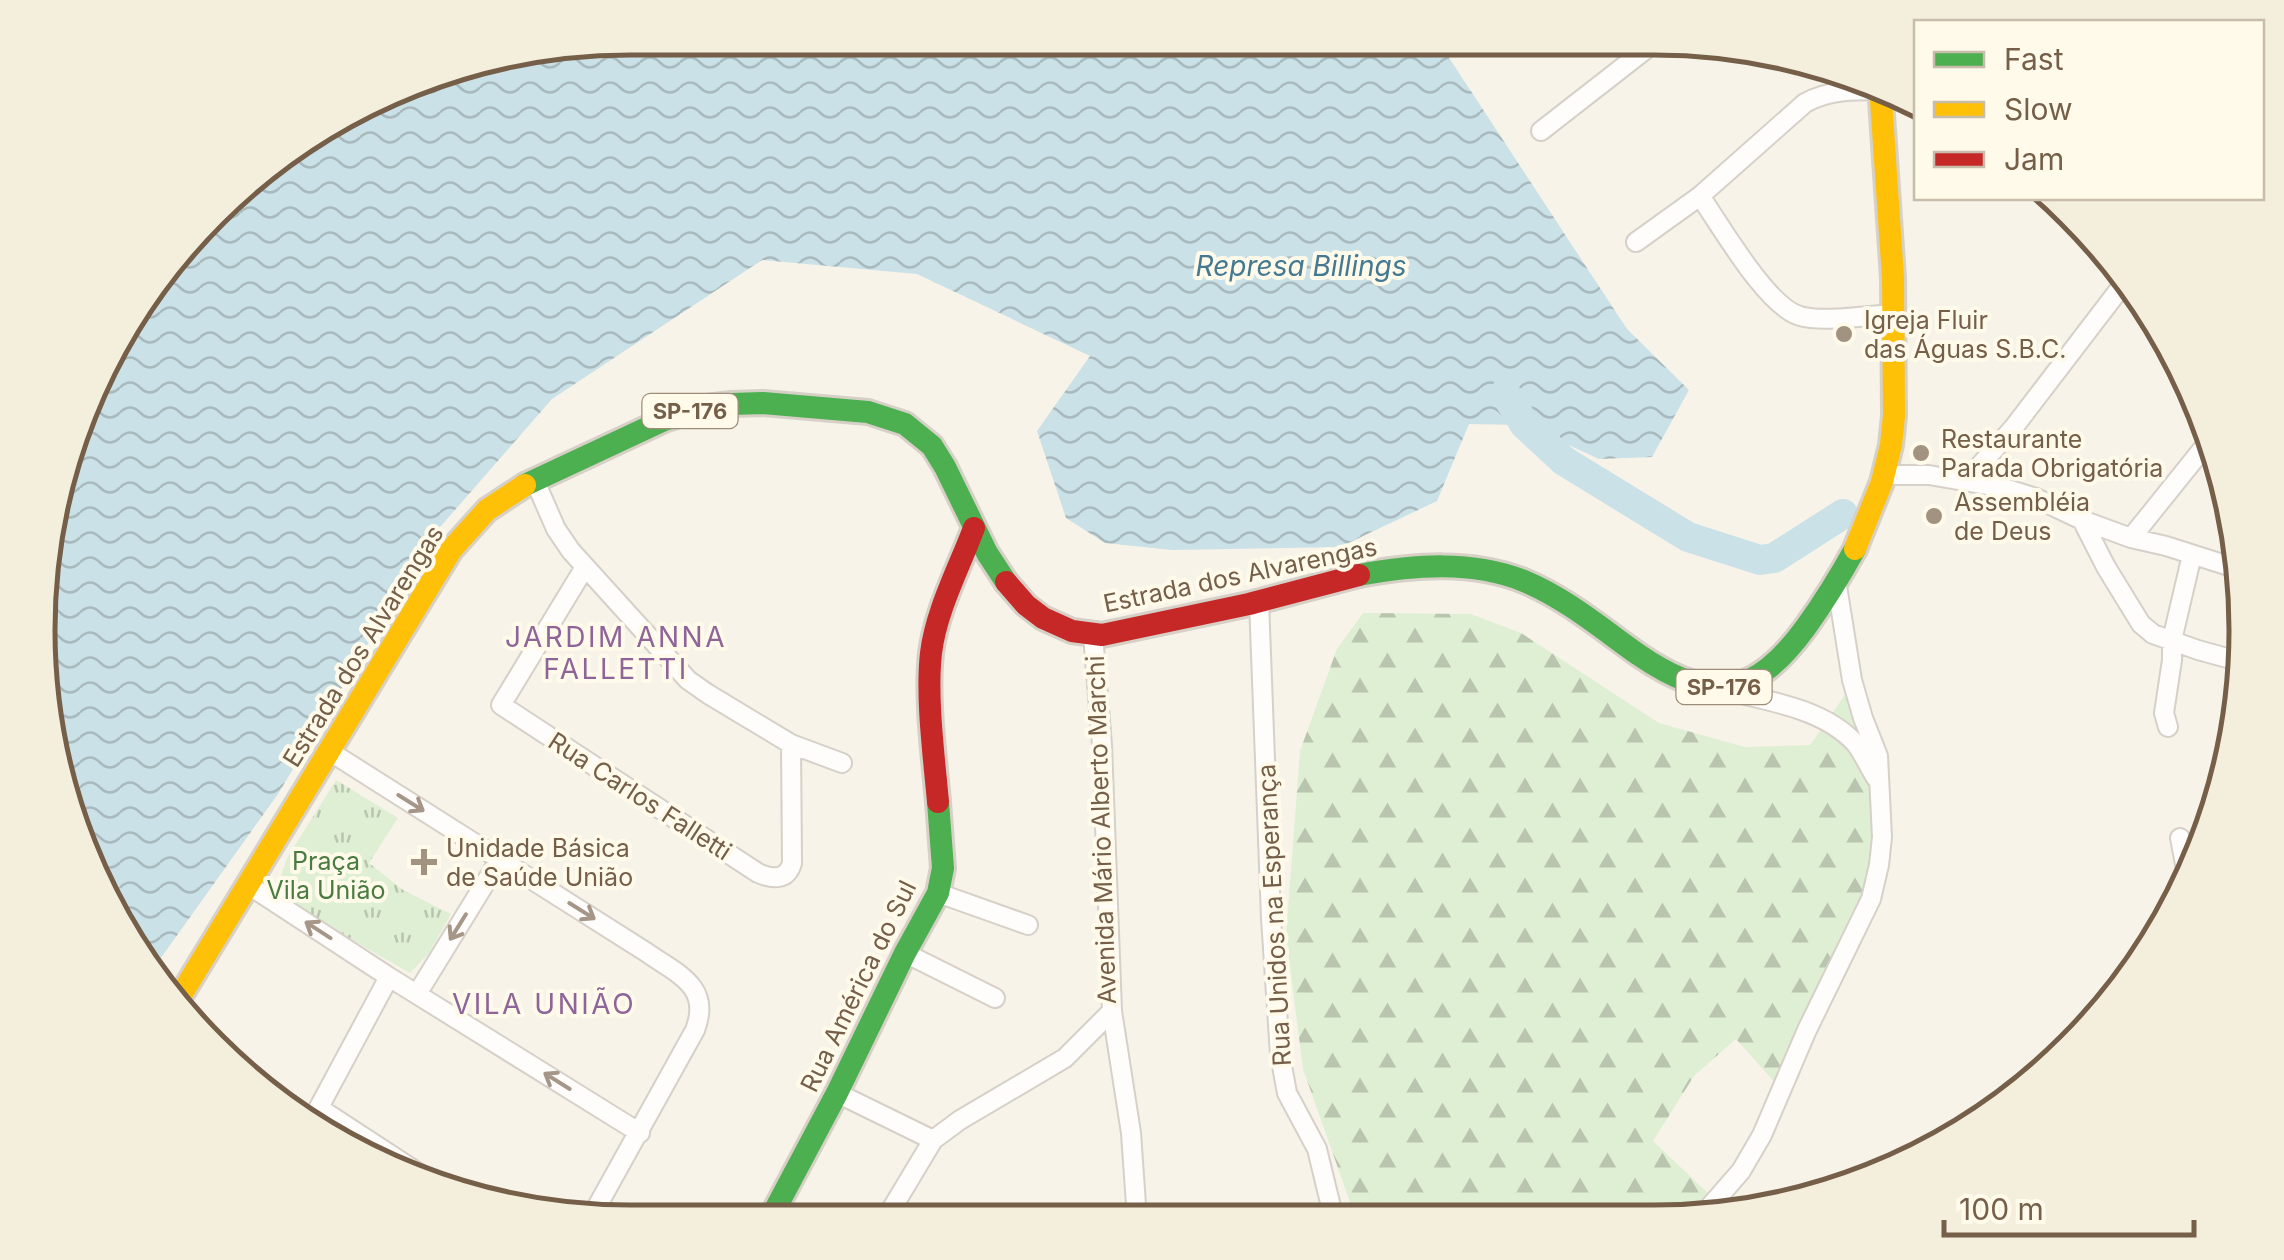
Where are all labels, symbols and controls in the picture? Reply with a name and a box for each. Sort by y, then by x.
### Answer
legend [1914,20,2264,200]
text: Fast [2004,41,2064,77]
text: Slow [2004,91,2073,127]
text: Jam [2004,141,2064,177]
water label: Represa Billings [1196,249,1406,283]
place label: Igreja Fluir das Águas S.B.C. [1864,305,2066,364]
marker: Igreja Fluir das Águas S.B.C. [1833,323,1855,345]
road number: SP-176 [642,394,738,428]
place label: Restaurante Parada Obrigatória [1941,424,2163,483]
marker: Restaurante Parada Obrigatória [1910,442,1932,464]
place label: Assembléia de Deus [1954,487,2090,546]
marker: Assembléia de Deus [1923,505,1945,527]
street label: Estrada dos Alvarengas [276,520,450,772]
street label: Estrada dos Alvarengas [1100,531,1380,619]
district label: JARDIM ANNA FALLETTI [505,620,727,686]
street label: Avenida Mário Alberto Marchi [1080,655,1122,1005]
road number: SP-176 [1676,670,1772,704]
street label: Rua Carlos Falletti [543,726,737,866]
street label: Rua Unidos na Esperança [1251,763,1297,1067]
one-way arrow [396,793,425,814]
place label: Unidade Básica de Saúde União [446,833,633,892]
park label: Praça Vila União [267,846,385,905]
marker: Unidade Básica de Saúde União [411,849,437,875]
street label: Rua América do Sul [794,875,922,1097]
one-way arrow [567,901,596,922]
one-way arrow [448,912,468,941]
one-way arrow [305,920,333,941]
district label: VILA UNIÃO [452,987,636,1021]
one-way arrow [543,1071,572,1091]
scale bar [1944,1175,2194,1237]
text: 100 m [1959,1191,2044,1227]

